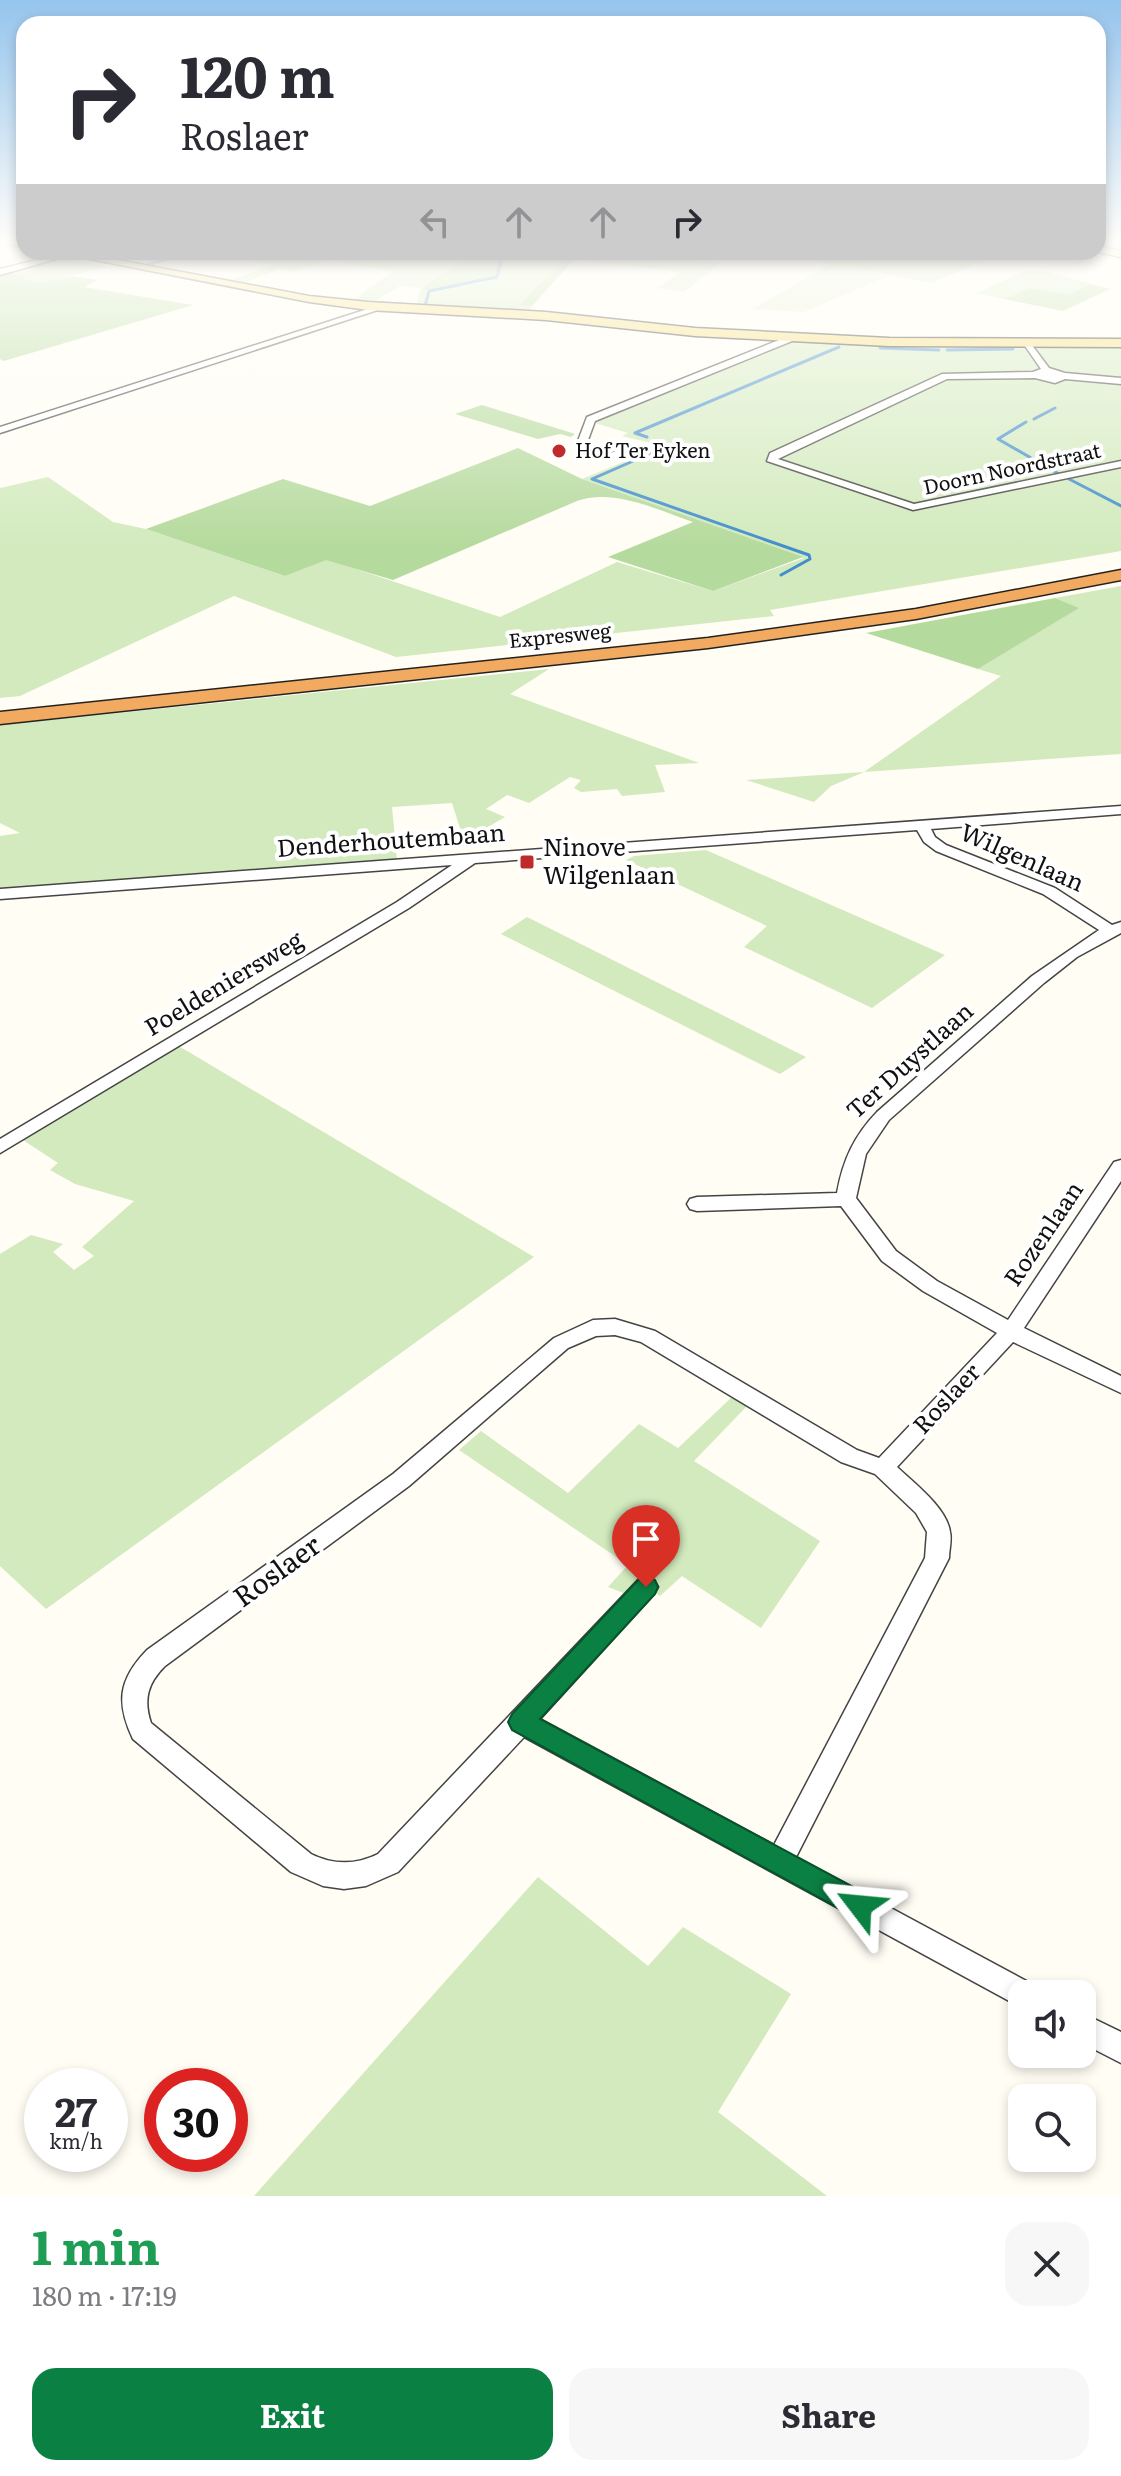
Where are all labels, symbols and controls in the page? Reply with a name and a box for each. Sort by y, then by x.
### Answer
text: 120 m [180,32,335,115]
icon: right [48,48,152,152]
text: Roslaer [180,108,308,161]
icon: left [413,200,457,244]
icon: ahead [497,200,541,244]
icon: ahead [581,200,625,244]
icon: right [665,200,709,244]
place label: Hof Ter Eyken [575,434,711,464]
street label: Doorn Noordstraat [920,434,1103,500]
marker: Hof Ter Eyken [550,442,568,460]
street label: Expresweg [507,614,613,654]
street label: Denderhoutembaan [276,813,506,864]
street label: Wilgenlaan [955,813,1091,899]
place label: Ninove Wilgenlaan [543,828,675,891]
marker: Ninove Wilgenlaan [518,853,536,871]
street label: Poeldeniersweg [137,920,309,1043]
street label: Ter Duystlaan [837,992,980,1126]
street label: Rozenlaan [994,1173,1090,1292]
street label: Roslaer [903,1354,988,1441]
pin [612,1505,680,1587]
icon: arrive [624,1517,668,1561]
street label: Roslaer [223,1523,329,1616]
position arrow [818,1864,902,1948]
map controls [1008,1980,1096,2172]
button: sound [1008,1980,1096,2068]
speed limit sign: 30 [144,2068,248,2172]
text: 27 [55,2080,97,2139]
button: search [1008,2084,1096,2172]
text: km/h [49,2125,103,2155]
text: 1 min [32,2209,160,2280]
button: close [1005,2222,1089,2306]
text: 180 m · 17:19 [32,2275,177,2314]
button: Exit [32,2368,553,2460]
button: Share [569,2368,1089,2460]

